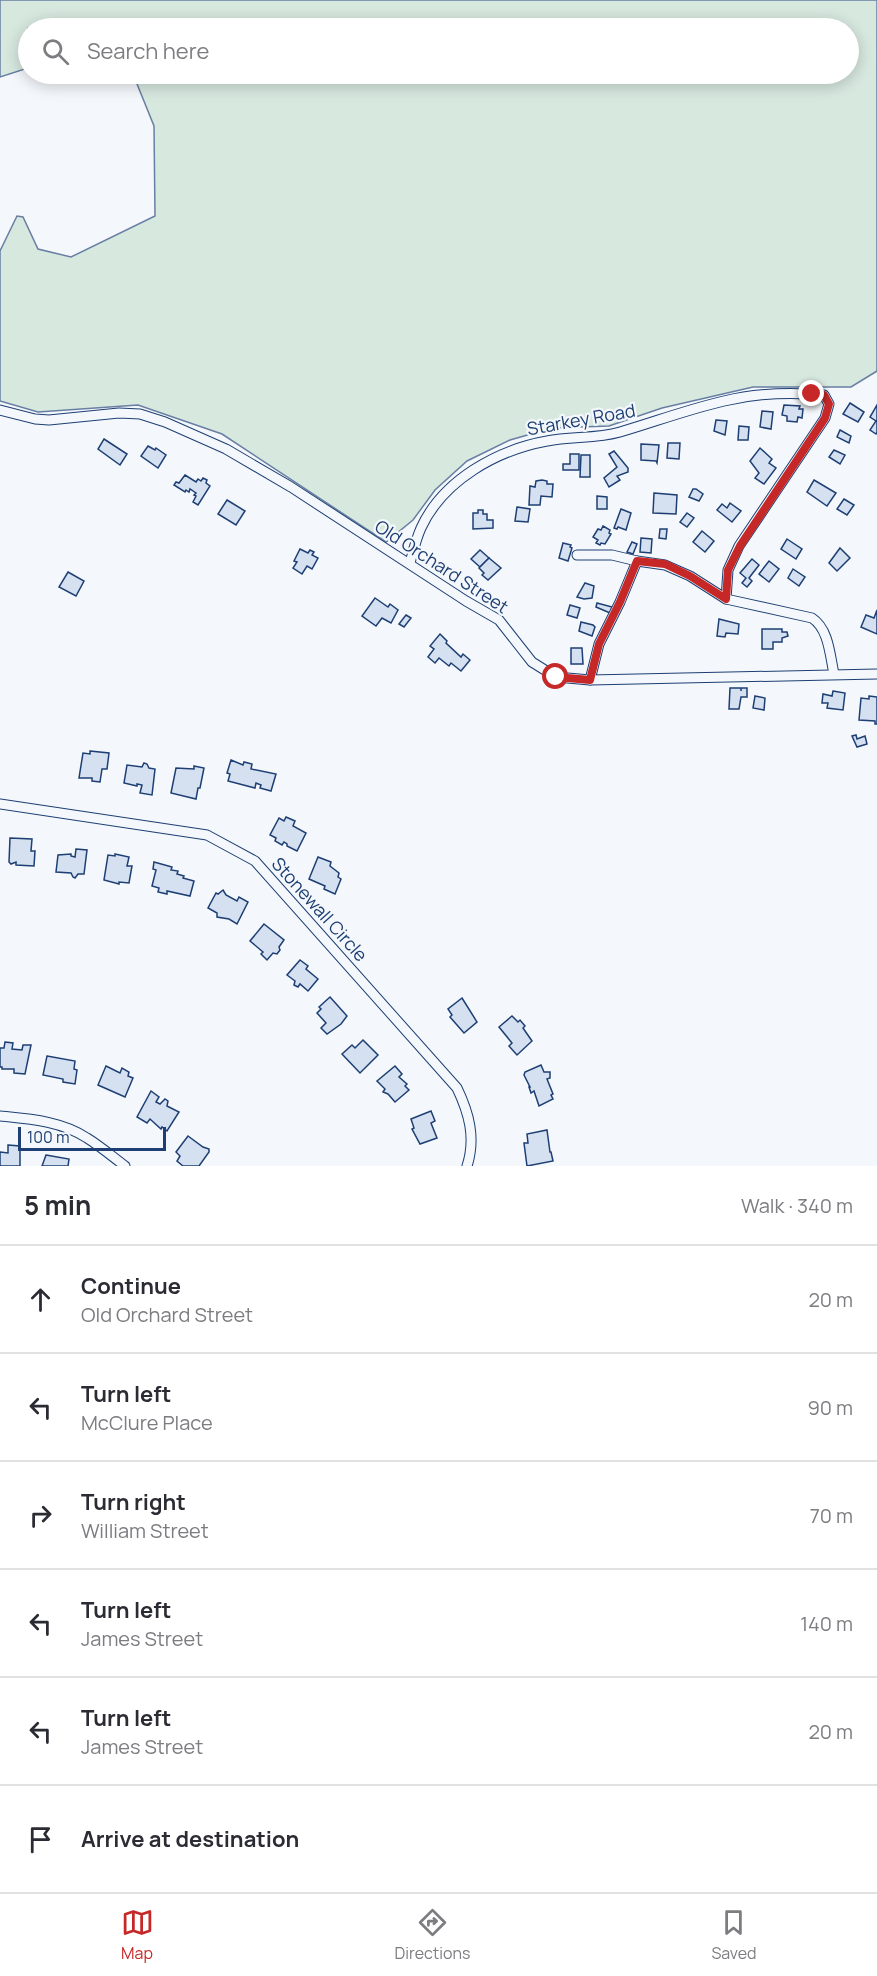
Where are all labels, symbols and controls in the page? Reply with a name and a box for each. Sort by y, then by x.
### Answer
search box [18,18,859,84]
icon: search [39,35,72,68]
text: Search here [87,36,209,66]
route end [798,380,824,406]
street label: Starkey Road [525,398,637,440]
street label: Old Orchard Street [371,514,513,618]
route start [542,663,568,689]
street label: Stonewall Circle [267,852,373,966]
scale bar [18,1124,166,1152]
text: 100 m [27,1126,70,1148]
text: 5 min [24,1187,91,1223]
text: Walk · 340 m [741,1192,853,1219]
text: Continue [81,1271,181,1301]
icon: ahead [24,1283,57,1316]
text: 20 m [808,1286,853,1313]
text: Old Orchard Street [81,1301,253,1328]
text: Turn left [81,1379,171,1409]
icon: left [24,1391,57,1424]
text: 90 m [807,1394,853,1421]
text: McClure Place [81,1409,213,1436]
text: Turn right [81,1487,186,1517]
icon: right [24,1499,57,1532]
text: 70 m [810,1502,853,1529]
text: William Street [81,1517,209,1544]
text: Turn left [81,1595,171,1625]
icon: left [24,1607,57,1640]
text: 140 m [800,1610,853,1637]
text: James Street [81,1625,203,1652]
text: Turn left [81,1703,171,1733]
icon: left [24,1715,57,1748]
text: 20 m [808,1718,853,1745]
text: James Street [81,1733,203,1760]
icon: arrive [24,1823,57,1856]
text: Arrive at destination [81,1824,299,1854]
tab: Map [121,1906,154,1964]
tab: Directions [395,1906,470,1964]
tab: Saved [711,1906,756,1964]

